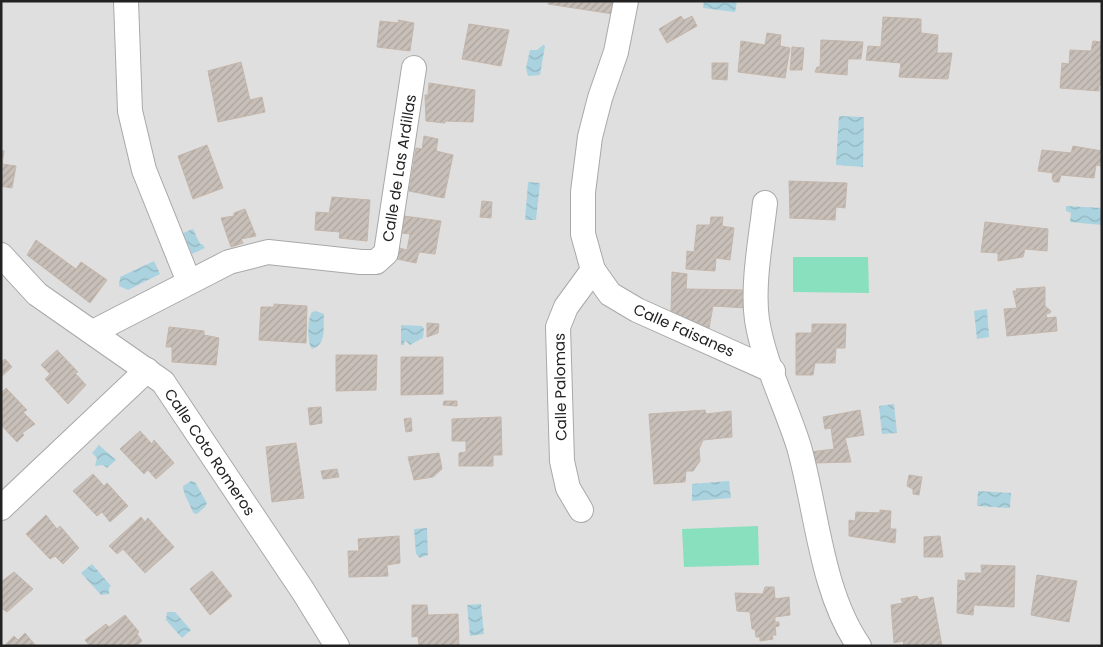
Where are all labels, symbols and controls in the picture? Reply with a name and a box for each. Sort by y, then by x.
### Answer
street label: Calle de Las Ardillas [377,93,421,243]
street label: Calle Faisanes [630,298,738,362]
street label: Calle Palomas [549,333,571,441]
street label: Calle Coto Romeros [160,384,260,520]

